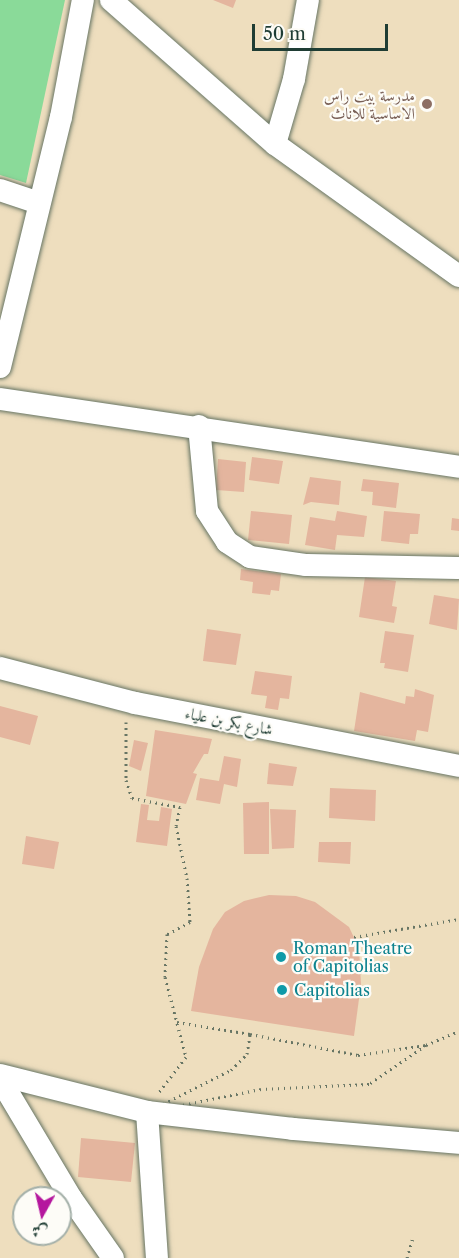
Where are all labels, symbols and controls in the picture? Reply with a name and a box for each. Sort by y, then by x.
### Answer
scale bar [255,12,392,50]
text: 50 m [263,23,306,45]
place label: مدرسة بيت راس الاساسية للاناث [324,85,415,123]
marker: مدرسة بيت راس الاساسية للاناث [420,97,434,111]
street label: شارع بكر بن علياء [183,703,275,739]
place label: Roman Theatre of Capitolias [293,938,413,976]
marker: Roman Theatre of Capitolias [274,950,288,964]
place label: Capitolias [294,980,370,1000]
marker: Capitolias [275,983,289,997]
north arrow [12,1186,72,1246]
text: ش [31,1221,49,1243]

